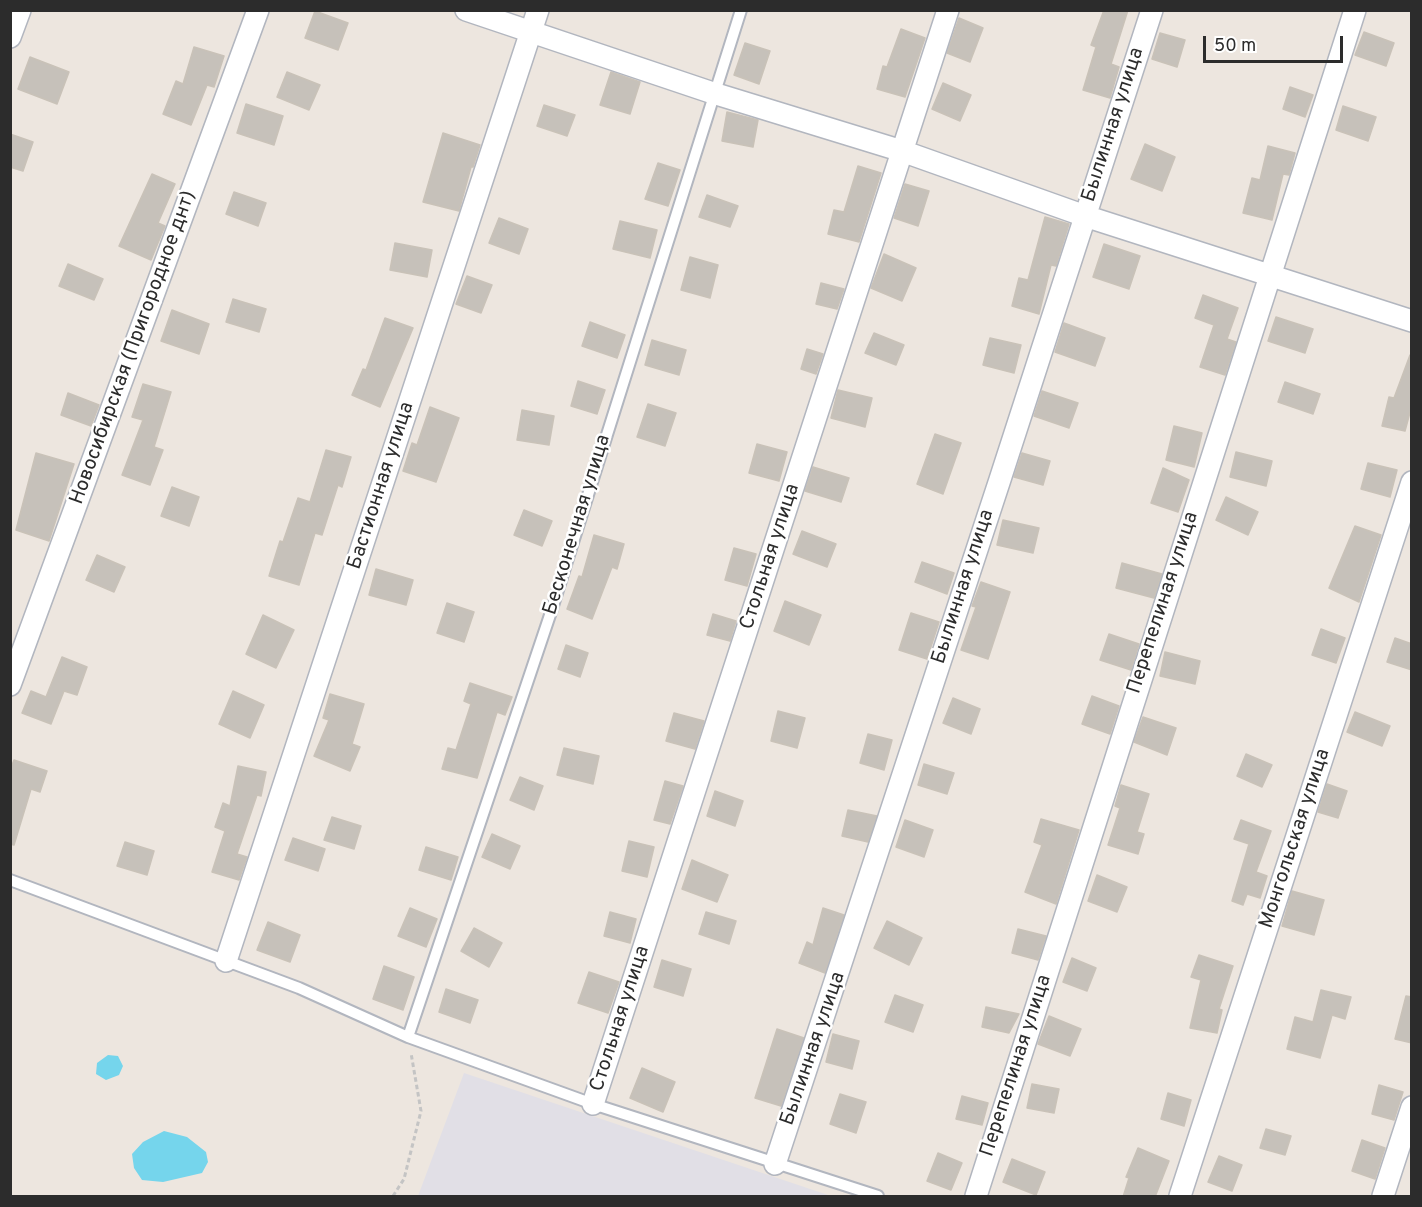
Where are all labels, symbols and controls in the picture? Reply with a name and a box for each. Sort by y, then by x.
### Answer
scale bar [1206,24,1346,62]
text: 50 m [1214,35,1256,58]
street label: Былинная улица [1078,45,1150,205]
street label: Новосибирская (Пригородное днт) [66,188,202,508]
street label: Бастионная улица [344,399,420,573]
street label: Бесконечная улица [539,432,617,618]
street label: Стольная улица [736,481,806,633]
street label: Былинная улица [928,507,1000,667]
street label: Перепелиная улица [1123,509,1205,697]
street label: Монгольская улица [1256,746,1336,932]
street label: Стольная улица [586,943,656,1095]
street label: Былинная улица [776,969,852,1129]
street label: Перепелиная улица [976,972,1058,1160]

